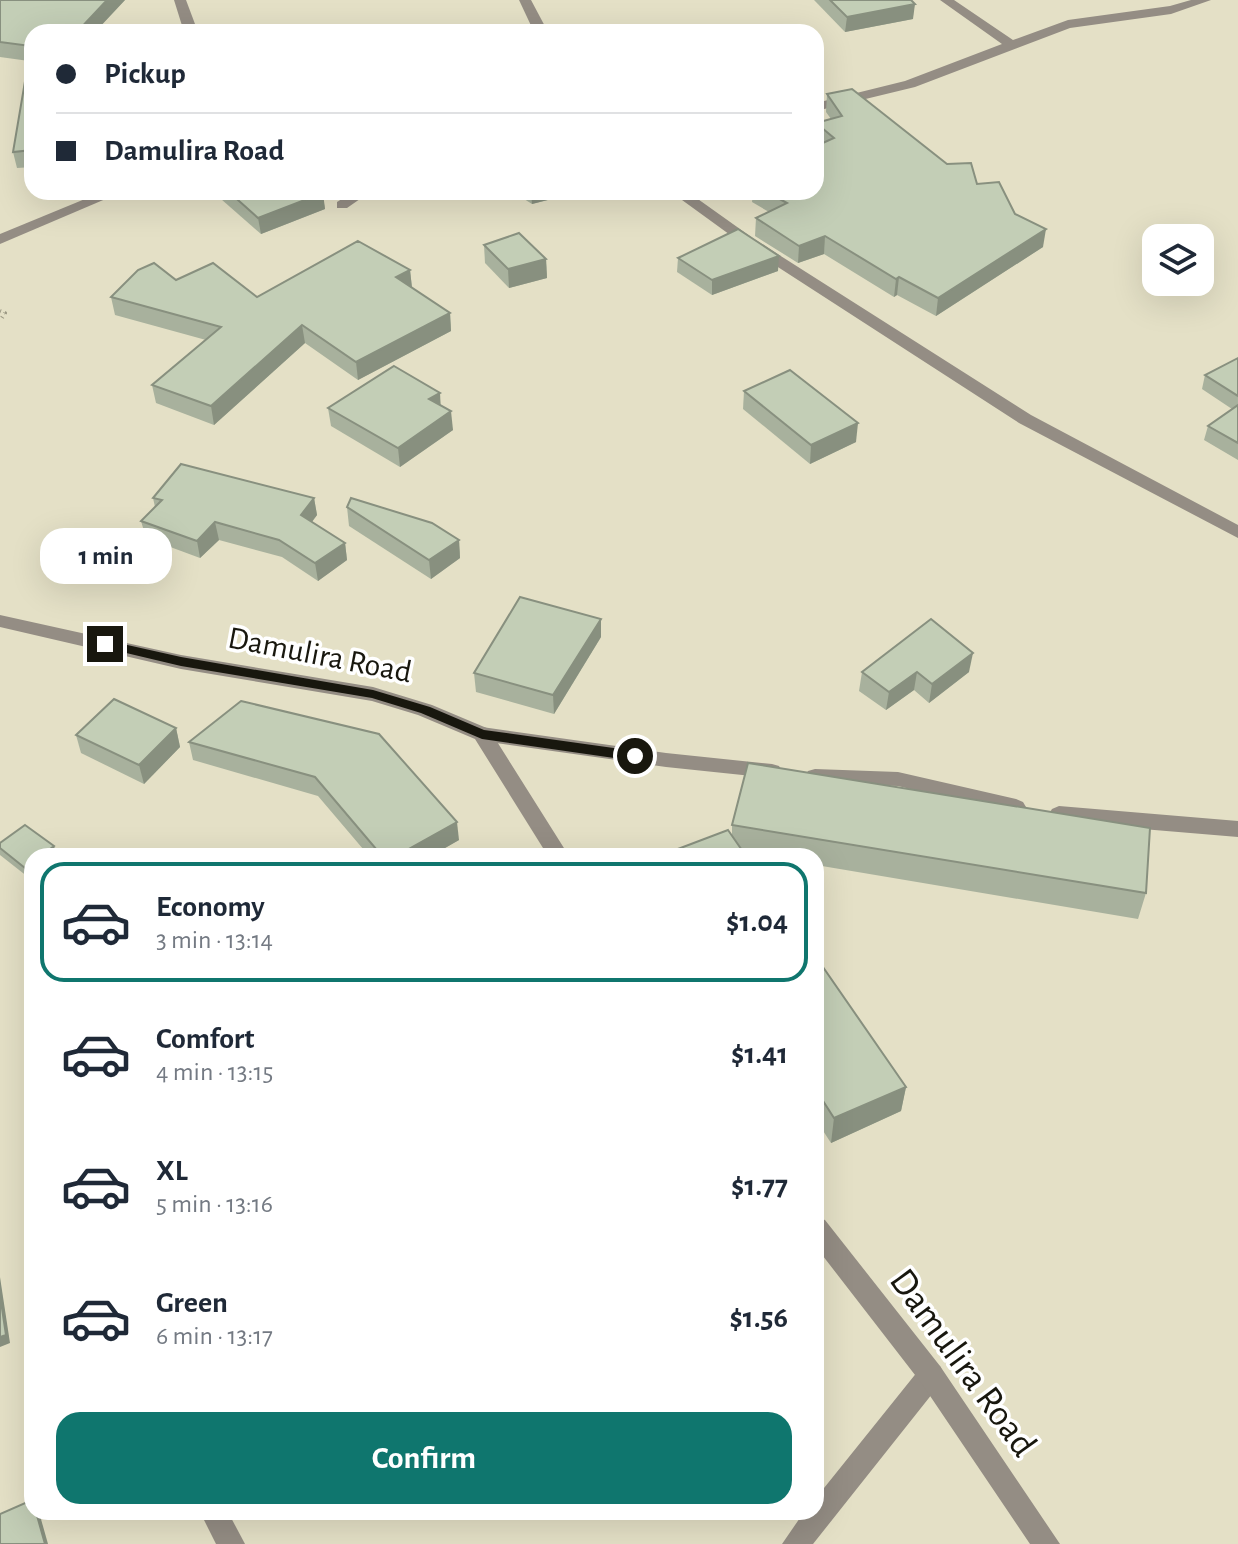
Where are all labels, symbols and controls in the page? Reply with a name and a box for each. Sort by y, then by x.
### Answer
text: Pickup [104,59,186,89]
text: Damulira Road [104,136,284,166]
map controls [1142,224,1214,296]
button: layers [1142,224,1214,296]
callout: 1 min [39,528,171,584]
text: 1 min [79,543,133,569]
street label: Damulira Road [225,621,414,688]
route end [87,626,123,662]
route start [617,738,653,774]
icon: car [60,886,132,958]
text: Economy [156,892,265,922]
text: $1.04 [726,907,788,937]
text: 3 min · 13:14 [156,927,273,953]
icon: car [60,1018,132,1090]
text: Comfort [156,1024,255,1054]
text: $1.41 [731,1039,788,1069]
text: 4 min · 13:15 [156,1059,273,1085]
icon: car [60,1150,132,1222]
text: XL [156,1156,188,1186]
text: $1.77 [731,1171,788,1201]
text: 5 min · 13:16 [156,1191,273,1217]
street label: Damulira Road [882,1262,1043,1464]
icon: car [60,1282,132,1354]
text: Green [156,1288,228,1318]
text: $1.56 [729,1303,788,1333]
text: 6 min · 13:17 [156,1323,273,1349]
button: Confirm [56,1412,792,1504]

